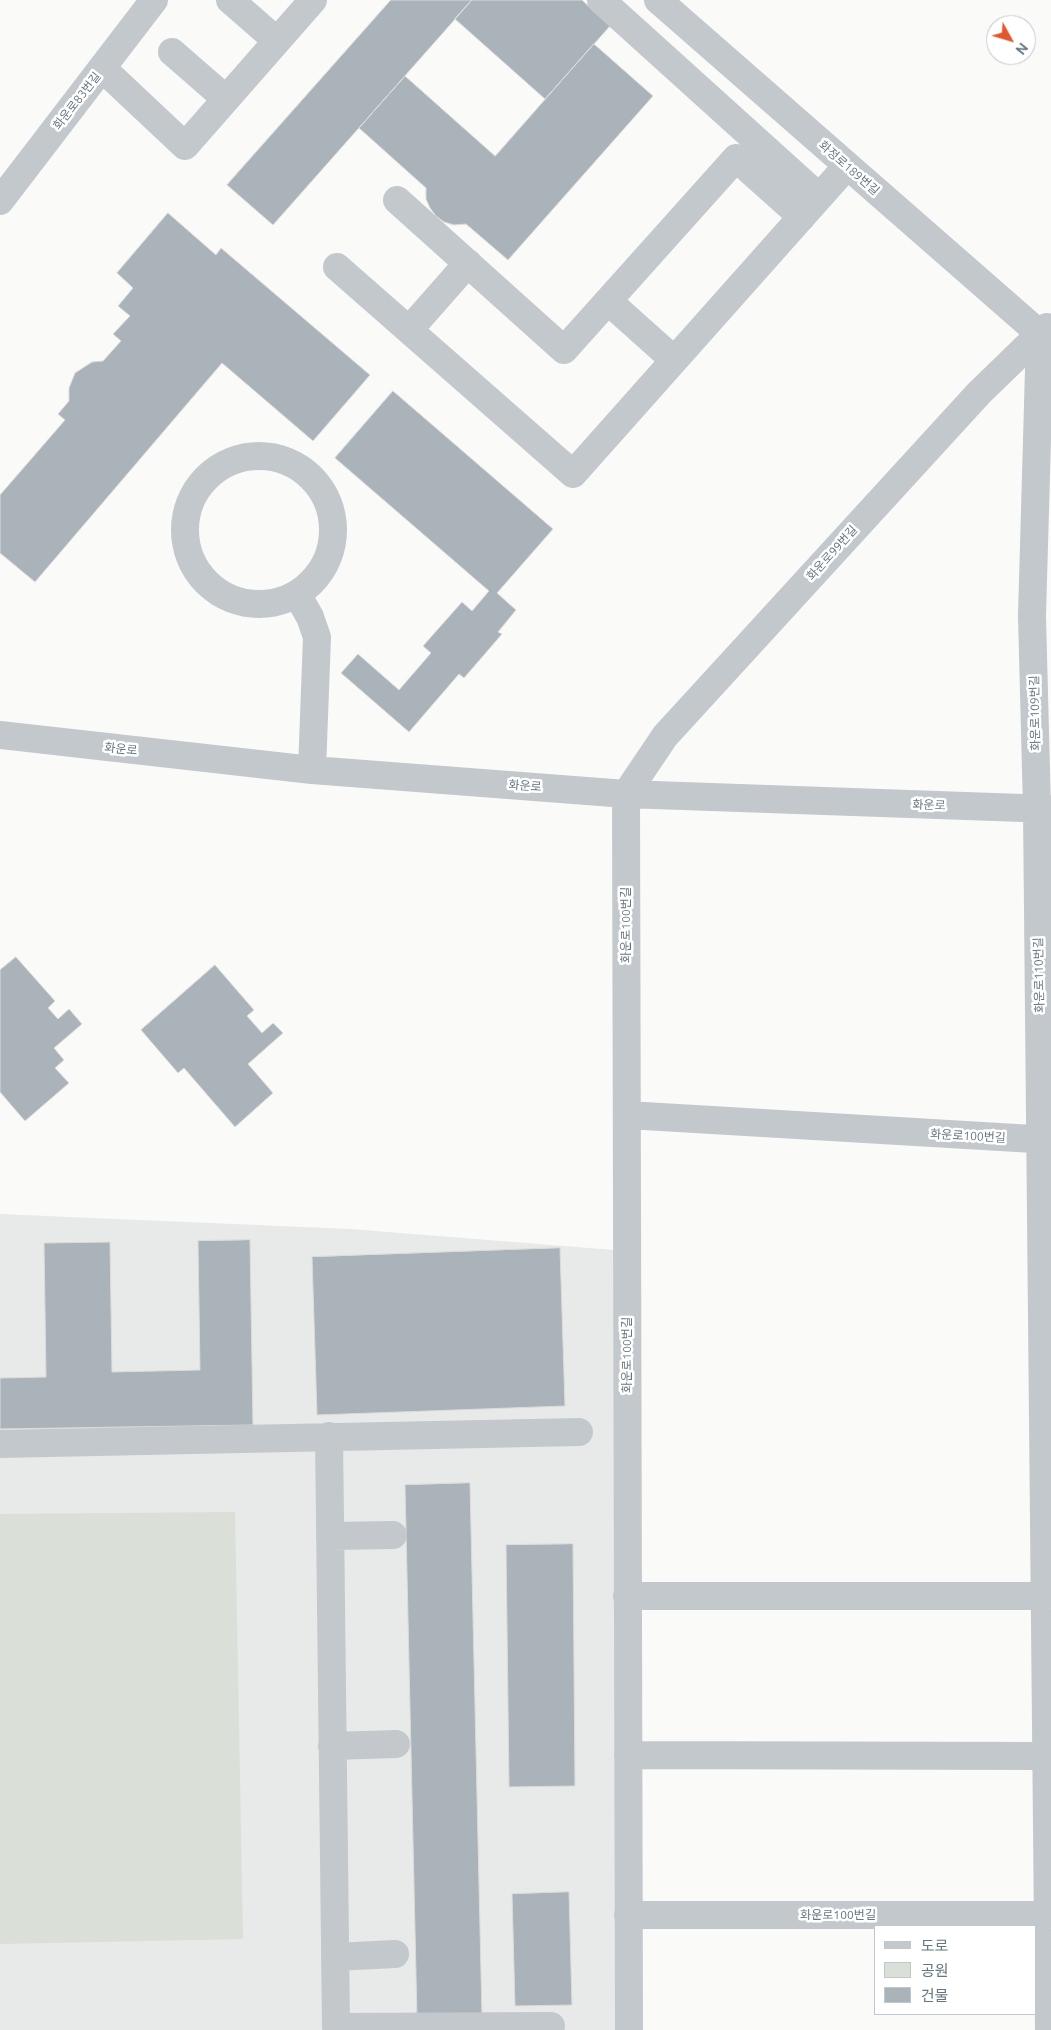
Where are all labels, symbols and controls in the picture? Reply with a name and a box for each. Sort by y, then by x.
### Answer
north arrow [986,15,1036,65]
text: N [1012,40,1031,58]
street label: 화운로83번길 [50,69,104,133]
street label: 화정로189번길 [816,138,882,198]
street label: 화운로99번길 [804,523,860,583]
street label: 화운로109번길 [1027,675,1043,751]
street label: 화운로 [104,740,138,758]
street label: 화운로 [508,778,542,794]
street label: 화운로 [912,797,946,813]
street label: 화운로100번길 [619,887,633,963]
street label: 화운로110번길 [1031,937,1047,1013]
street label: 화운로100번길 [930,1127,1006,1145]
street label: 화운로100번길 [620,1317,634,1393]
street label: 화운로100번길 [800,1908,876,1922]
legend [874,1925,1036,2015]
text: 도로 [921,1937,949,1954]
text: 공원 [921,1962,949,1979]
text: 건물 [921,1987,949,2004]

